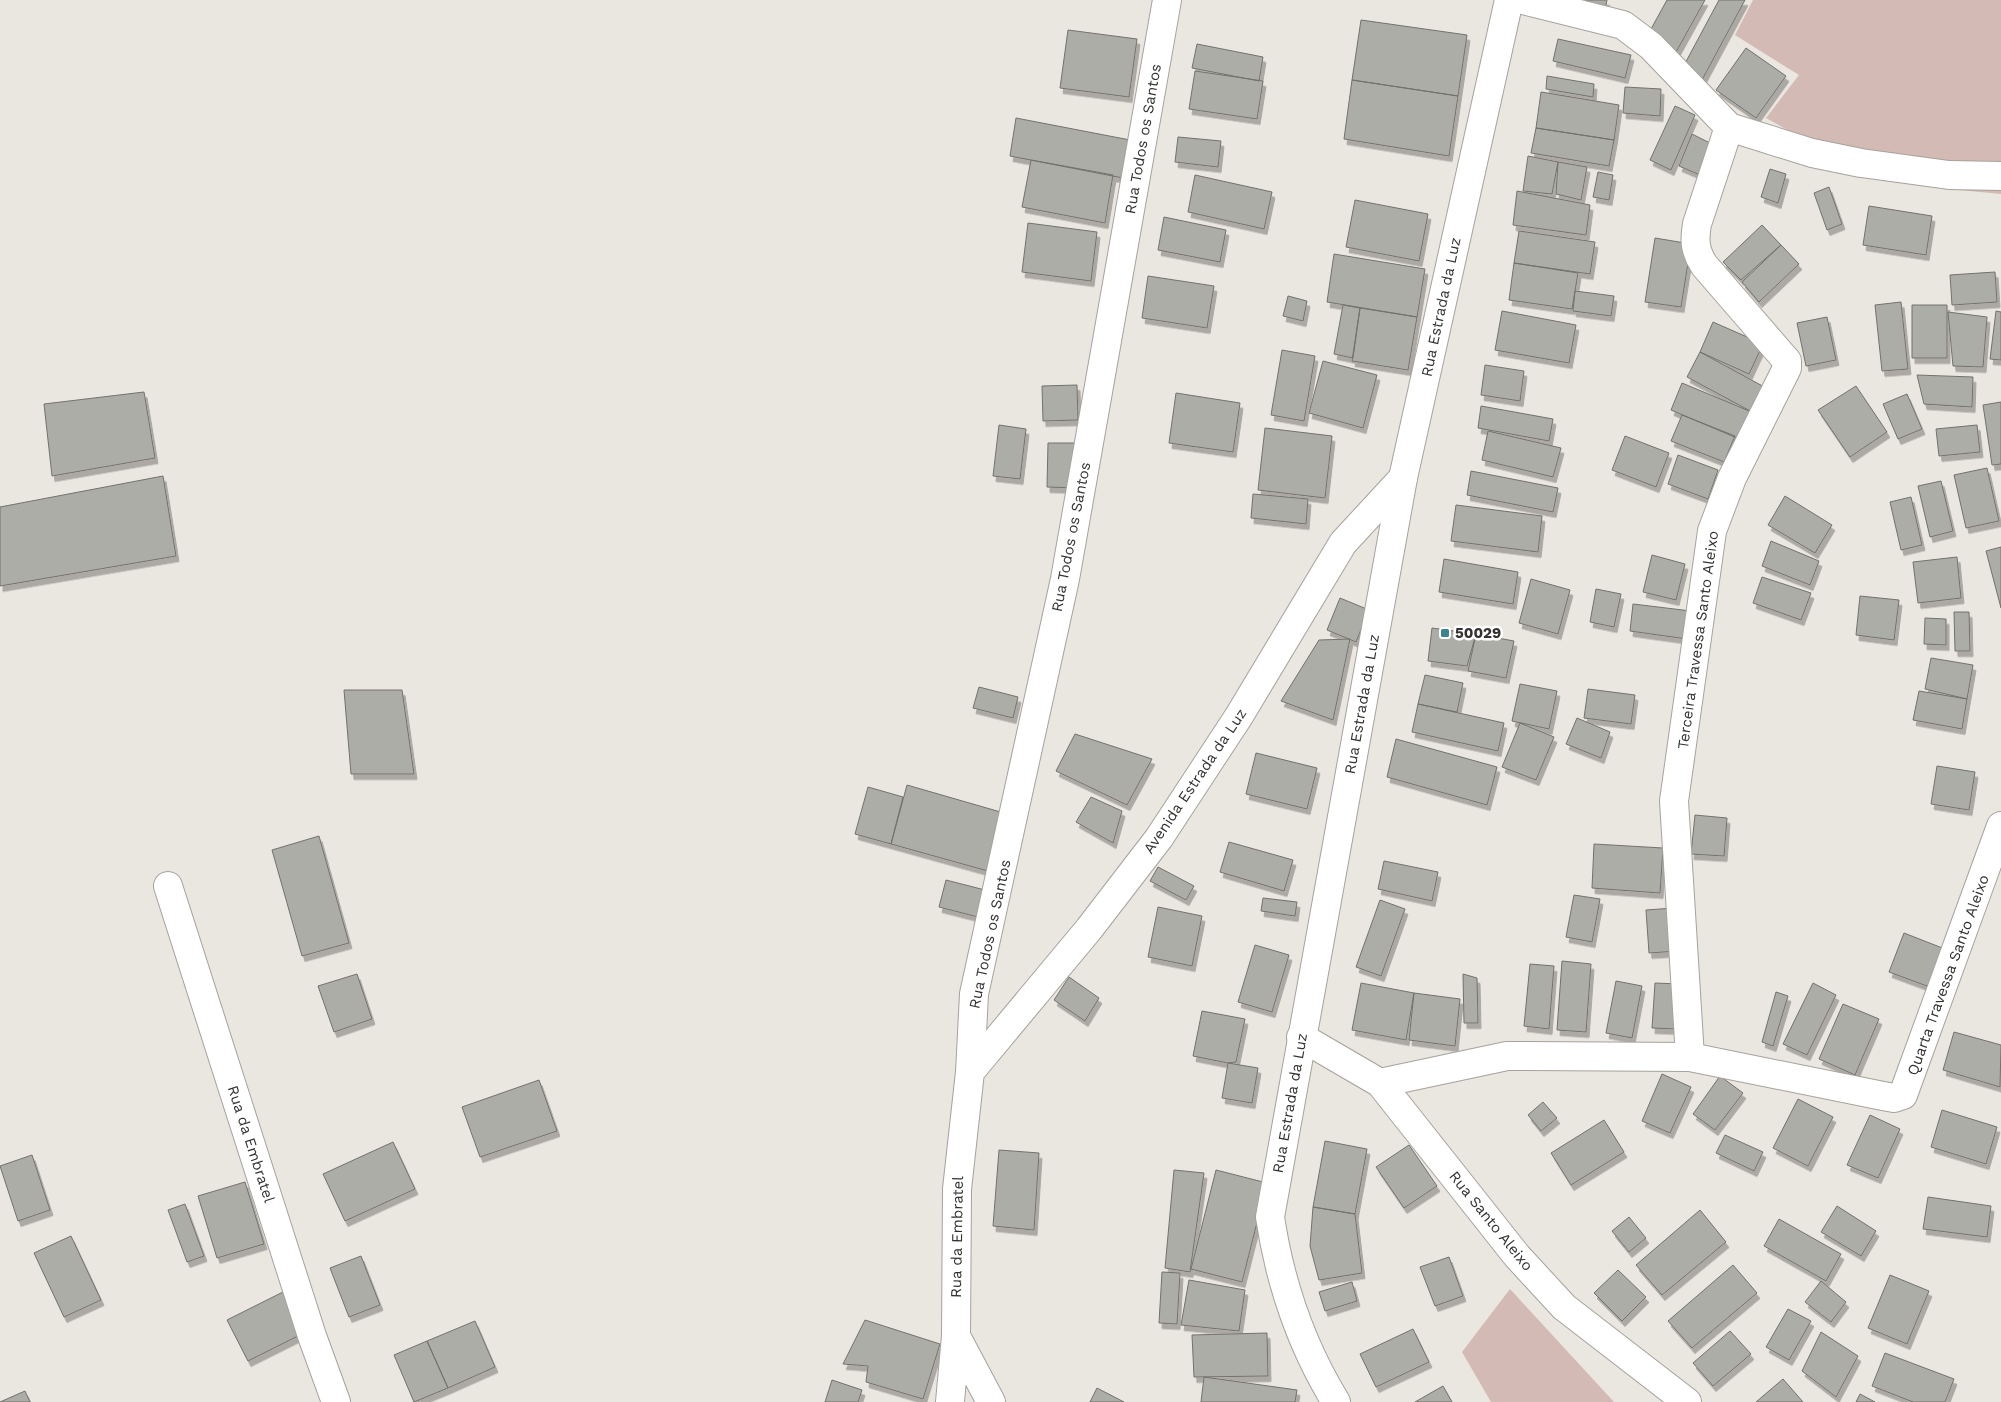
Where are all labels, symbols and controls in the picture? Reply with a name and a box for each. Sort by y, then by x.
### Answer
street label: Rua Todos os Santos [1121,62,1165,215]
street label: Rua Estrada da Luz [1417,236,1465,378]
street label: Rua Todos os Santos [1048,461,1094,613]
street label: Terceira Travessa Santo Aleixo [1674,530,1722,750]
place label: 50029 [1455,624,1501,642]
marker: 50029 [1439,627,1451,639]
street label: Rua Estrada da Luz [1341,633,1383,775]
street label: Avenida Estrada da Luz [1140,705,1250,857]
street label: Rua Todos os Santos [965,858,1015,1010]
street label: Quarta Travessa Santo Aleixo [1903,872,1993,1078]
street label: Rua Estrada da Luz [1269,1032,1311,1174]
street label: Rua da Embratel [224,1083,279,1205]
street label: Rua Santo Aleixo [1445,1168,1537,1274]
street label: Rua da Embratel [947,1176,967,1298]

